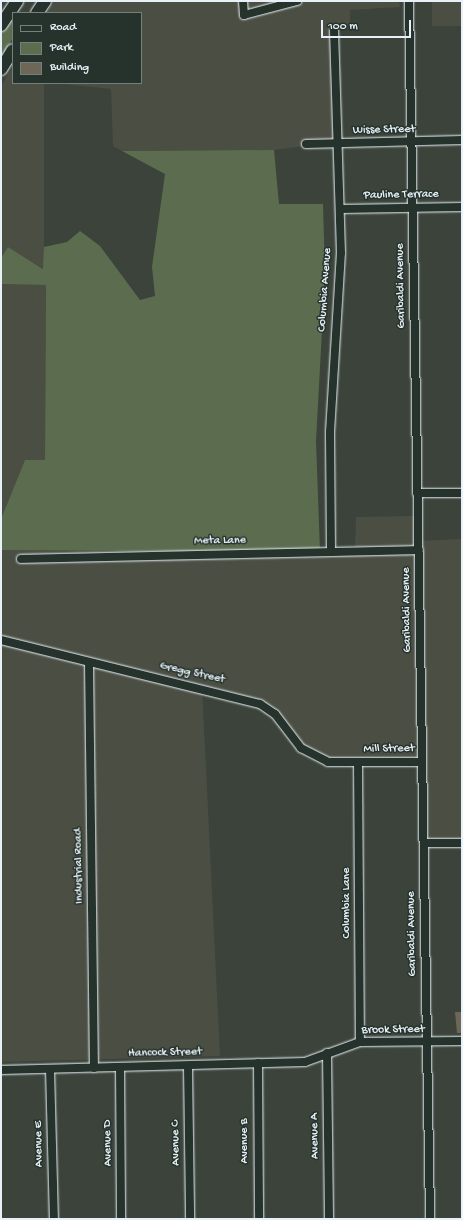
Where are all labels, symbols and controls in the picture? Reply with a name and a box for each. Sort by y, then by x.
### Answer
legend [12,12,142,84]
scale bar [323,12,413,38]
text: 100 m [328,20,358,34]
text: Road [50,21,76,35]
text: Park [50,41,73,55]
text: Building [50,61,89,75]
street label: Wisse Street [353,123,415,139]
street label: Pauline Terrace [363,188,439,204]
street label: Garibaldi Avenue [394,243,410,329]
street label: Columbia Avenue [316,248,336,332]
street label: Meta Lane [194,534,246,550]
street label: Garibaldi Avenue [400,567,416,653]
street label: Gregg Street [158,660,226,688]
street label: Mill Street [363,742,415,758]
street label: Industrial Road [72,828,88,904]
street label: Columbia Lane [341,868,355,938]
street label: Garibaldi Avenue [405,891,421,977]
street label: Brook Street [361,1023,425,1039]
street label: Hancock Street [128,1046,202,1062]
street label: Avenue A [308,1113,324,1159]
street label: Avenue B [239,1118,253,1164]
street label: Avenue D [101,1120,117,1166]
street label: Avenue C [169,1120,185,1166]
street label: Avenue E [32,1121,48,1167]

